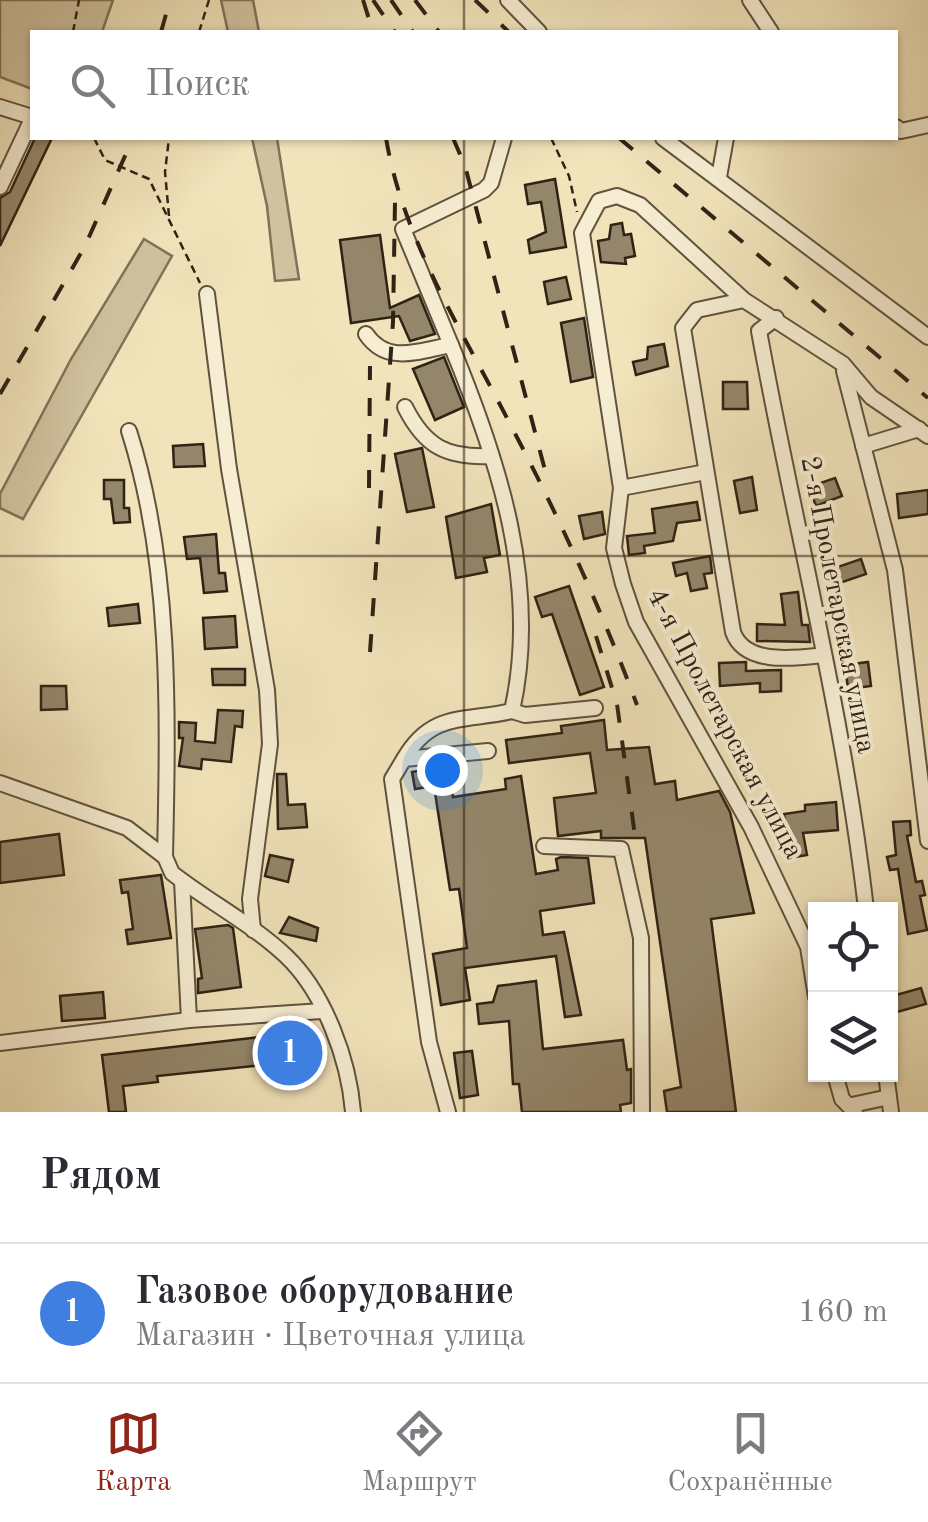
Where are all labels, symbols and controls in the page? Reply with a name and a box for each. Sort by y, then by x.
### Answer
search box [30,30,898,140]
icon: search [65,58,120,113]
text: Поиск [145,66,250,104]
street label: 2-я Пролетарская улица [794,454,880,756]
street label: 4-я Пролетарская улица [641,584,807,864]
your location [417,745,468,796]
map controls [808,902,898,1082]
button: locate [808,902,898,992]
button: layers [808,992,898,1082]
pin: 1 [258,1016,322,1090]
text: Рядом [40,1156,162,1198]
text: Газовое оборудование [135,1274,514,1312]
text: 1 [63,1297,82,1329]
text: 160 m [798,1297,888,1329]
text: Магазин · Цветочная улица [135,1321,525,1353]
tab: Карта [95,1406,171,1501]
tab: Маршрут [362,1406,477,1501]
tab: Сохранённые [667,1406,833,1501]

